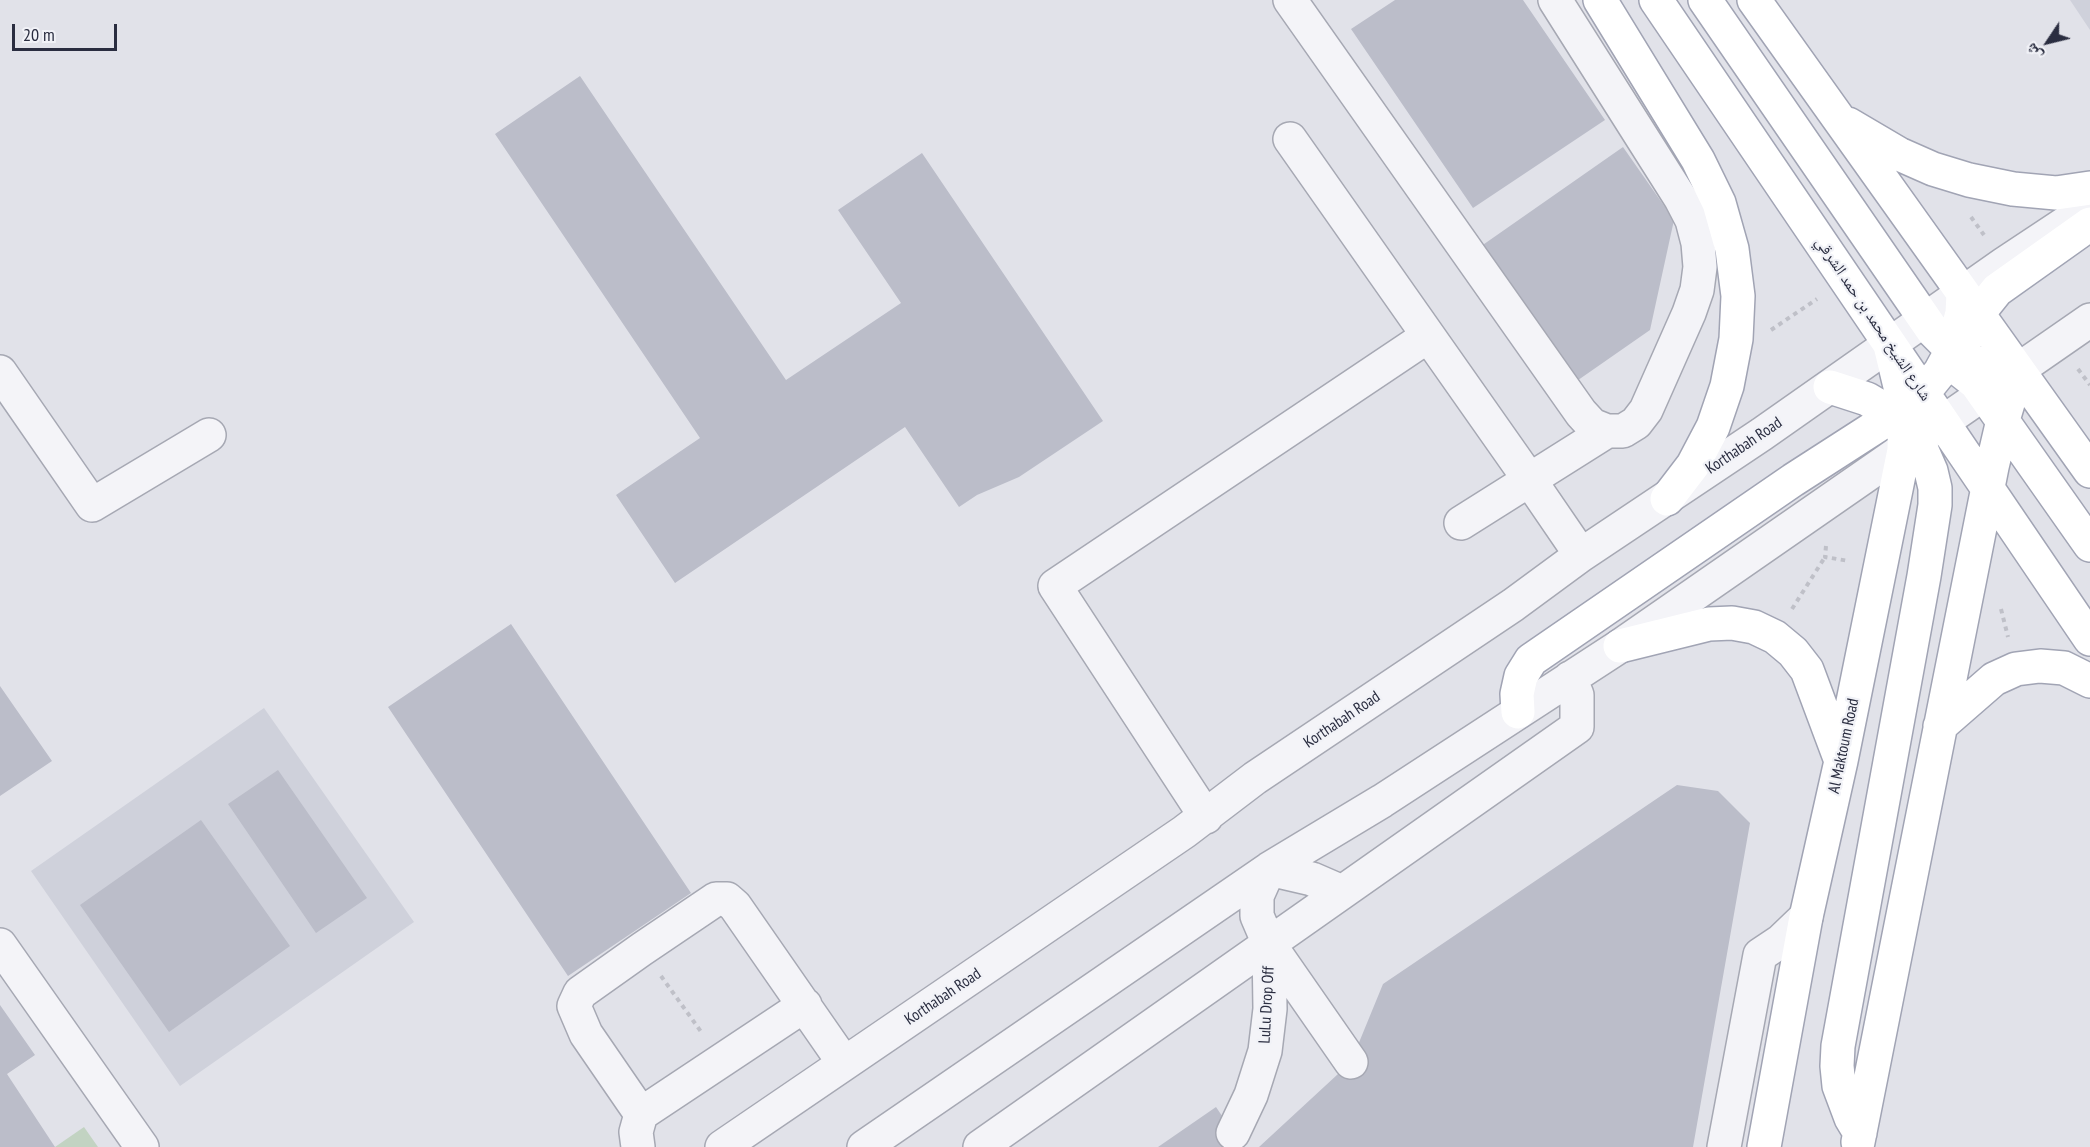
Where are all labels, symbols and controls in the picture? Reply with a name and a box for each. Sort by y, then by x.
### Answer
scale bar [15,12,120,50]
north arrow [2018,12,2078,72]
text: 20 m [23,23,55,46]
text: ش [2020,40,2046,65]
street label: شارع الشيخ محمد بن حمد الشرقي [1811,233,1935,405]
street label: Korthabah Road [1702,413,1786,479]
street label: Korthabah Road [1300,687,1384,753]
street label: Al Maktoum Road [1825,697,1863,795]
street label: Korthabah Road [901,964,985,1030]
street label: LuLu Drop Off [1255,966,1279,1044]

